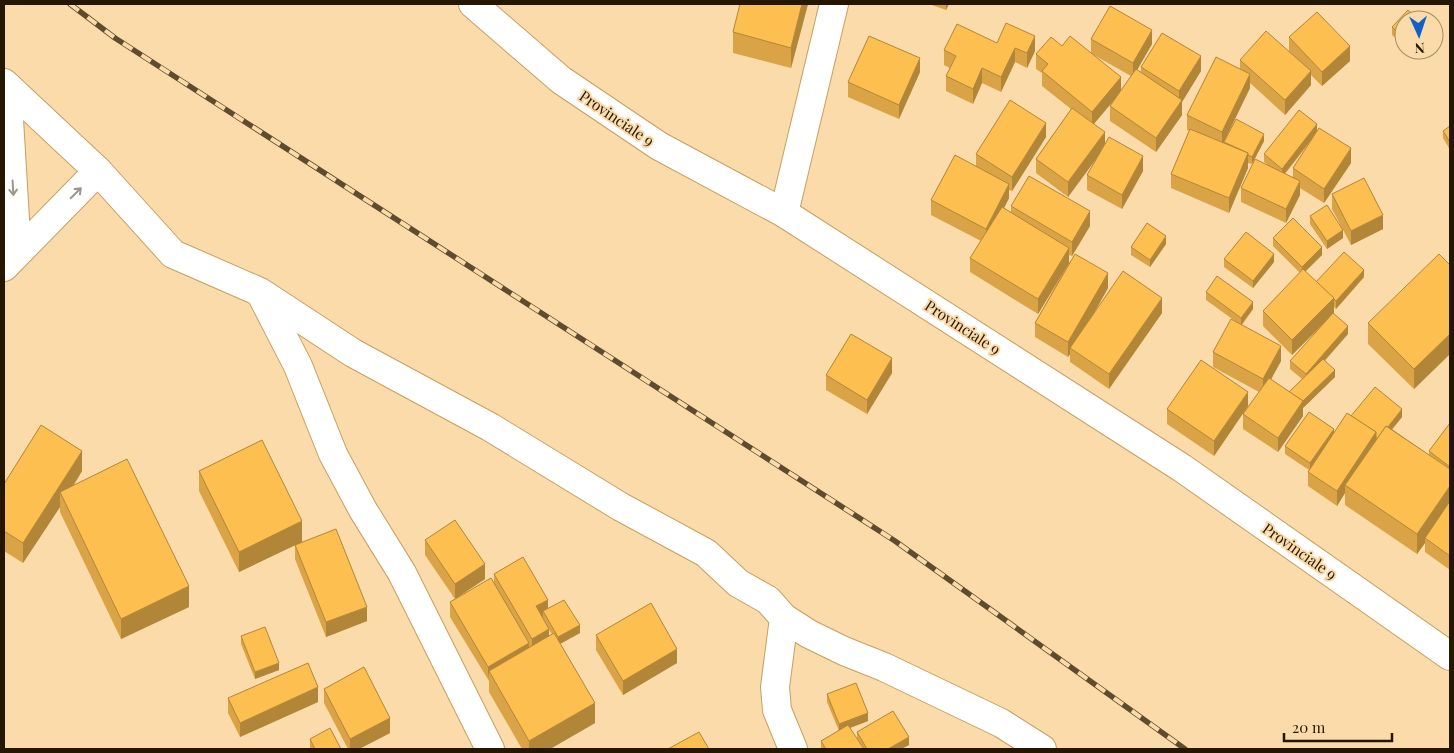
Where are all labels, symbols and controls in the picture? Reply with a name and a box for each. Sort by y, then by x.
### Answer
north arrow [1394,10,1444,60]
text: N [1414,39,1425,58]
street label: Provinciale 9 [576,86,658,150]
one-way arrow [9,179,18,195]
one-way arrow [70,187,82,199]
street label: Provinciale 9 [921,295,1005,359]
street label: Provinciale 9 [1259,518,1341,584]
scale bar [1284,710,1392,742]
text: 20 m [1292,717,1326,737]

